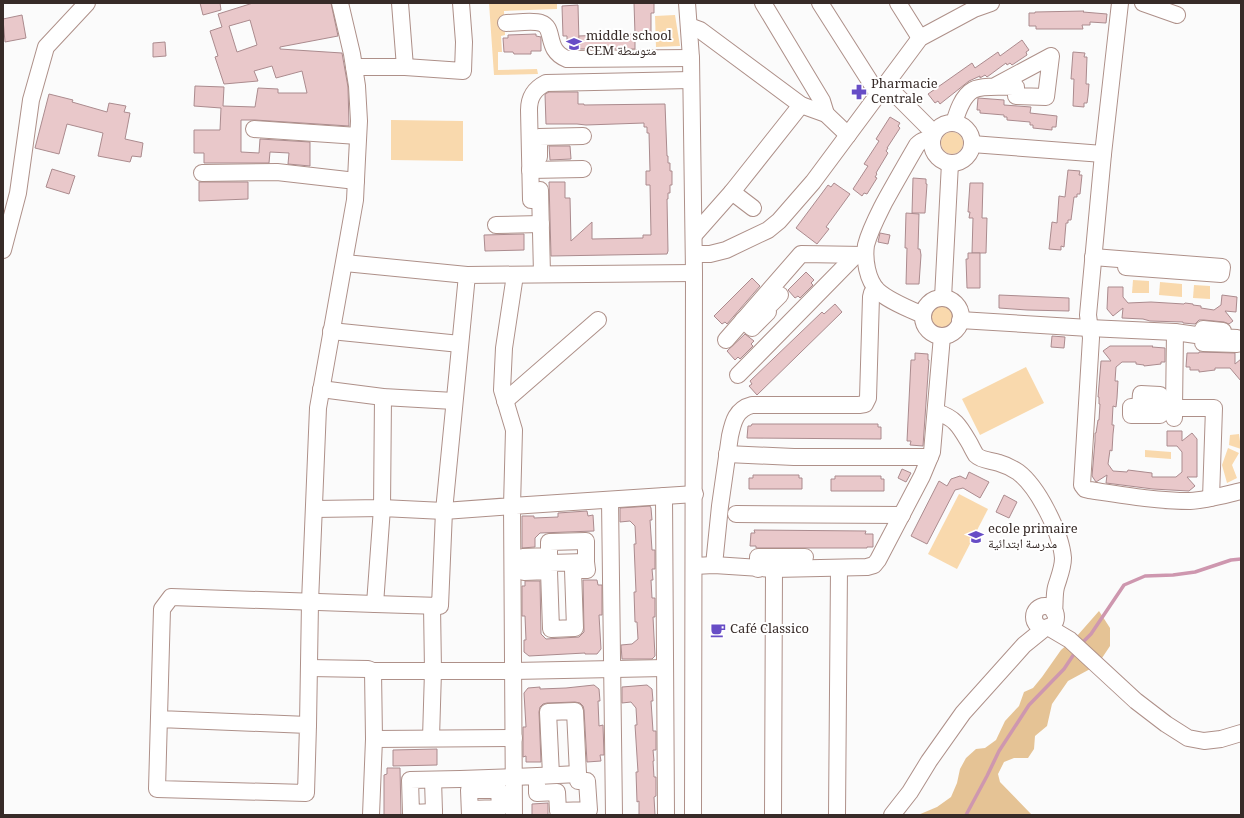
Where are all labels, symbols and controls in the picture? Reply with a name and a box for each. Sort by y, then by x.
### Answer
place label: middle school CEM متوسطة [586,26,672,63]
school or university icon: middle school CEM متوسطة [565,35,583,53]
place label: Pharmacie Centrale [871,74,938,111]
pharmacy icon: Pharmacie Centrale [850,83,868,101]
place label: ecole primaire مدرسة ابتدائية [988,519,1078,556]
school or university icon: ecole primaire مدرسة ابتدائية [967,528,985,546]
place label: Café Classico [730,619,809,641]
cafe icon: Café Classico [709,621,727,639]

